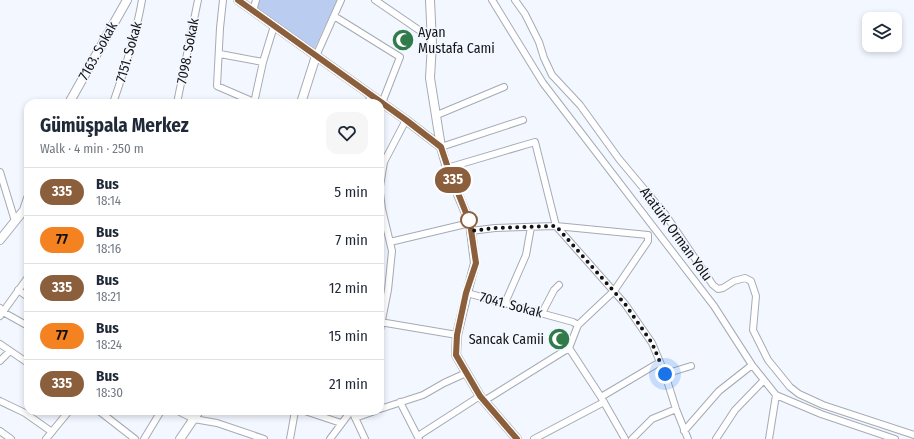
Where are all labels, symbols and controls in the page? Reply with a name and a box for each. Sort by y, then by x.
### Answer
map controls [862,12,902,52]
button: layers [862,12,902,52]
street label: 7098. Sokak [173,16,203,85]
street label: 7163. Sokak [75,18,121,83]
street label: 7151. Sokak [112,19,146,84]
place label: Ayan Mustafa Cami [418,24,495,57]
mosque icon: Ayan Mustafa Cami [390,27,416,53]
button: heart [326,112,368,154]
text: Gümüşpala Merkez [40,114,189,137]
text: Walk · 4 min · 250 m [40,141,144,156]
line badge: 335 [430,167,476,193]
text: 335 [443,171,463,188]
text: Bus [96,175,119,193]
text: 335 [52,183,72,200]
text: 5 min [334,183,368,201]
street label: Atatürk Orman Yolu [636,184,716,284]
text: 18:14 [96,193,121,208]
unlabelled marker [460,211,478,229]
text: Bus [96,223,119,241]
text: 77 [56,231,68,248]
text: 7 min [335,231,368,249]
text: 18:16 [96,241,121,256]
text: Bus [96,271,119,289]
text: 335 [52,279,72,296]
text: 12 min [329,279,368,297]
street label: 7041. Sokak [478,288,545,322]
text: 18:21 [96,289,121,304]
text: Bus [96,319,119,337]
mosque icon: Sancak Camii [546,326,572,352]
text: 77 [56,327,68,344]
text: 15 min [329,327,368,345]
place label: Sancak Camii [469,331,544,348]
text: 18:24 [96,337,122,352]
your location [655,364,675,384]
text: Bus [96,367,119,385]
text: 335 [52,375,72,392]
text: 21 min [329,375,368,393]
text: 18:30 [96,385,123,400]

